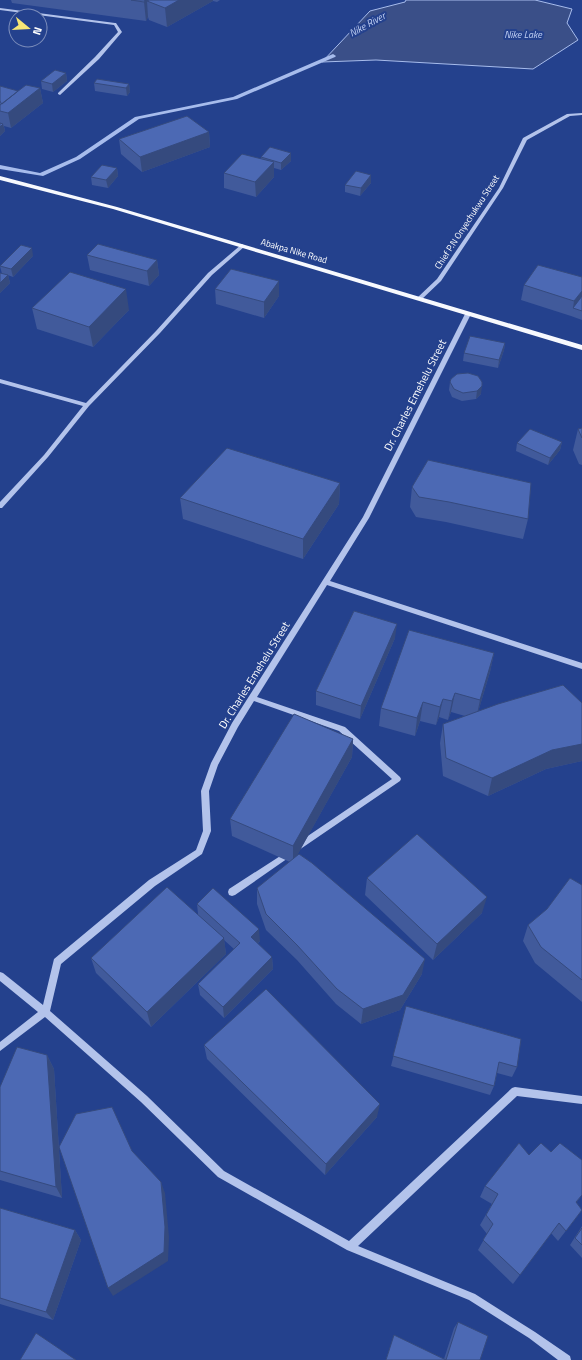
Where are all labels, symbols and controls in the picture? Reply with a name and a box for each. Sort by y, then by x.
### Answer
water label: Nike River [346,7,390,41]
north arrow [8,8,48,48]
text: N [29,25,46,37]
water label: Nike Lake [504,27,543,42]
street label: Chief P.N Onyechukwu Street [431,171,502,271]
street label: Abakpa Nike Road [259,235,329,266]
street label: Dr. Charles Emehelu Street [380,336,450,454]
street label: Dr. Charles Emehelu Street [215,618,294,732]

